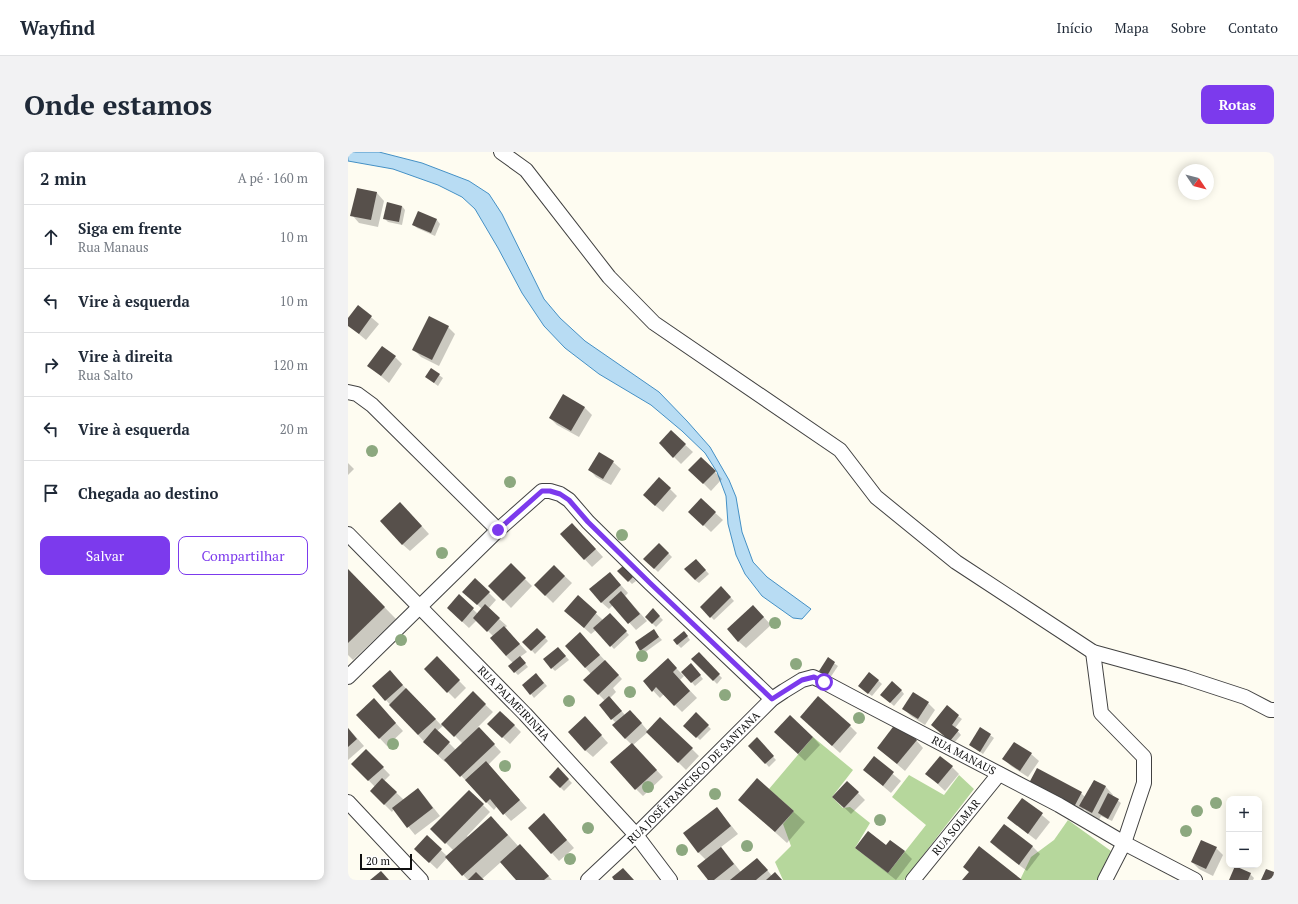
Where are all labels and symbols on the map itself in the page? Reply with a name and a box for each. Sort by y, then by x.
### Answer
north arrow [1178,164,1214,200]
route end [489,521,507,539]
street label: RUA PALMEIRINHA [475,663,553,744]
route start [815,673,833,691]
street label: RUA JOSÉ FRANCISCO DE SANTANA [624,708,763,847]
street label: RUA MANAUS [929,733,998,778]
street label: RUA SOLMAR [929,796,983,858]
scale bar [360,852,412,871]

